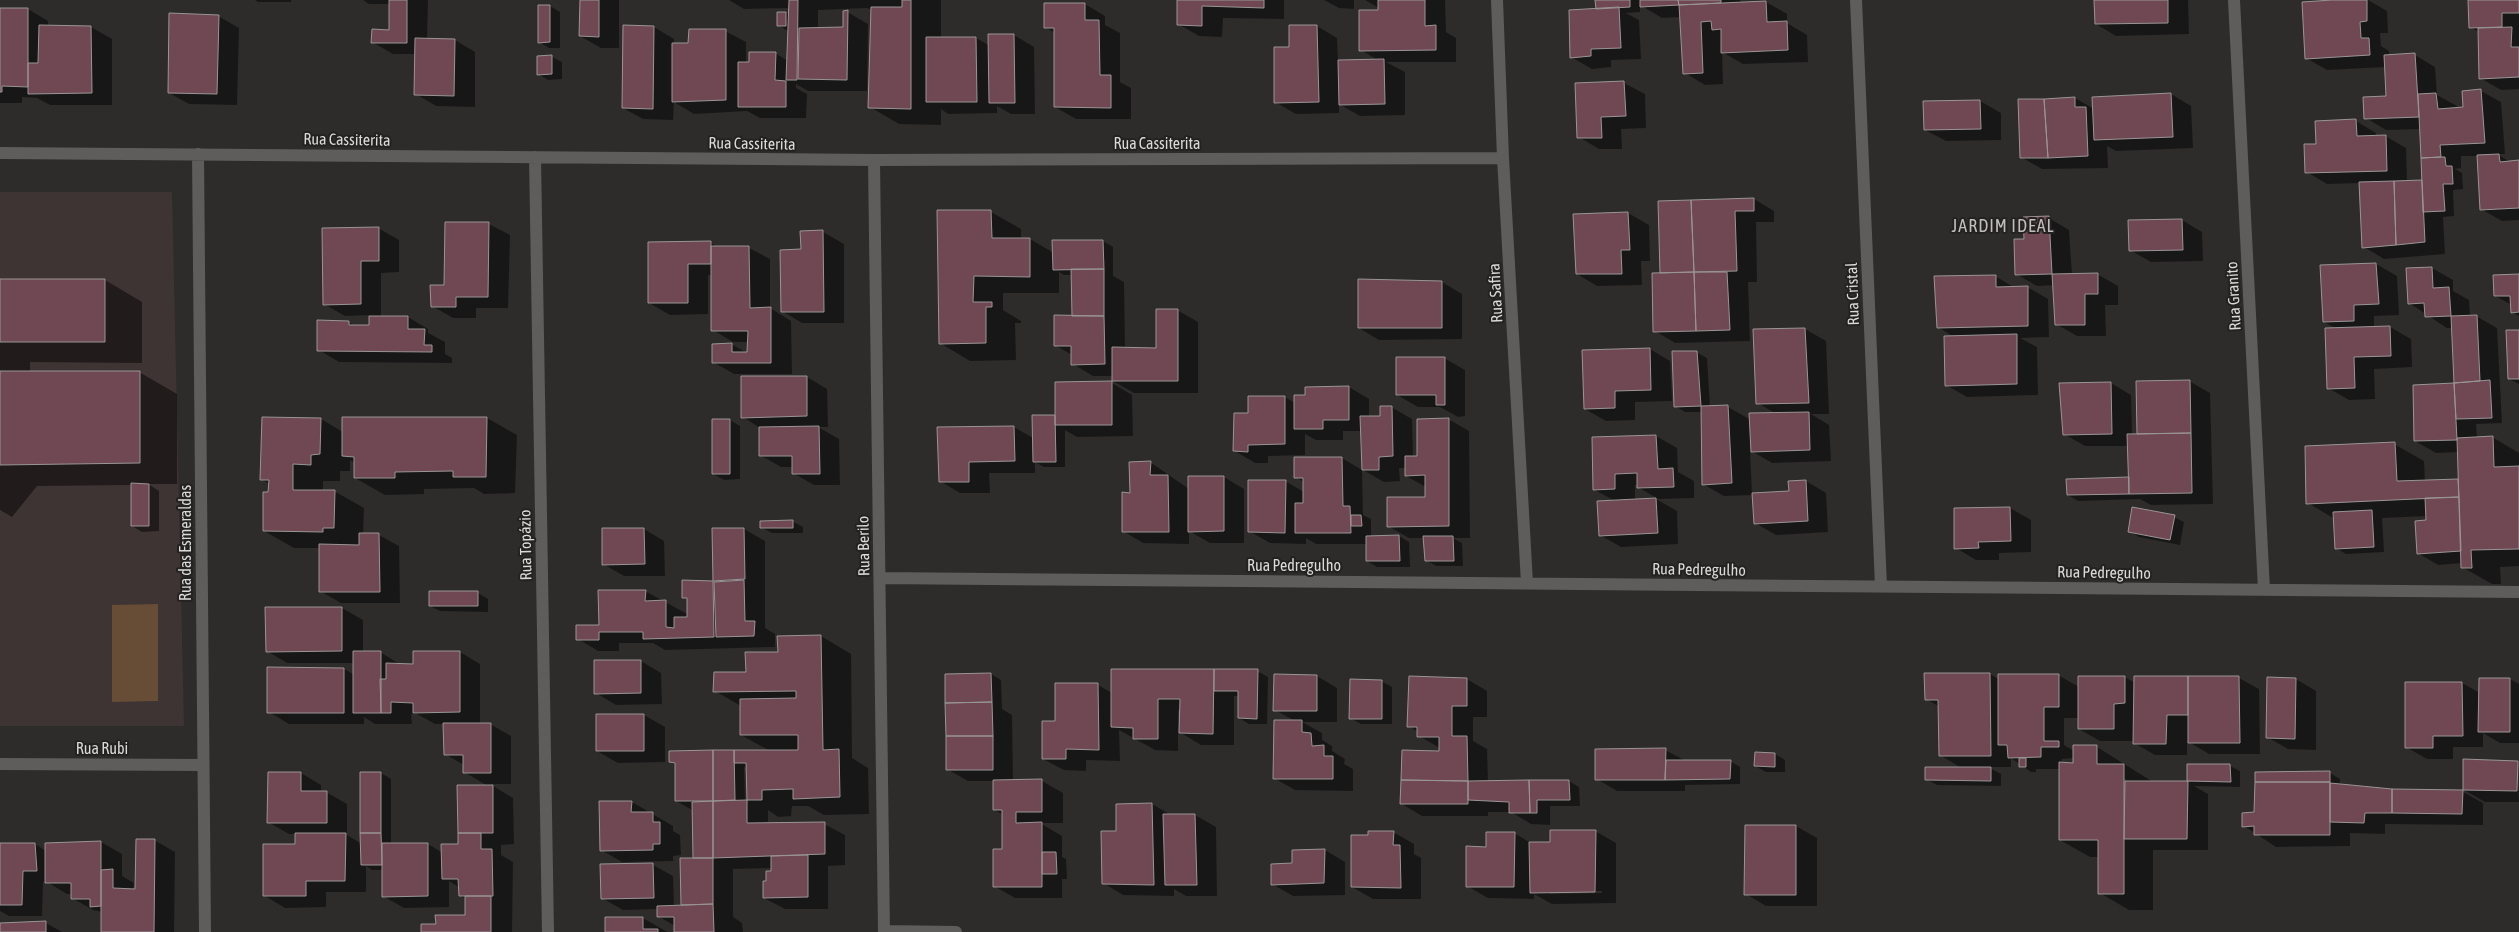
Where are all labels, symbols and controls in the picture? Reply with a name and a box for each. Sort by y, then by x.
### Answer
street label: Rua Cassiterita [303,129,391,149]
street label: Rua Cassiterita [708,133,796,153]
street label: Rua Cassiterita [1113,134,1201,152]
district label: JARDIM IDEAL [1952,215,2054,236]
street label: Rua Granito [2222,261,2244,331]
street label: Rua Cristal [1842,262,1862,326]
street label: Rua Safira [1484,263,1506,323]
street label: Rua das Esmeraldas [176,485,194,601]
street label: Rua Topázio [515,509,536,581]
street label: Rua Berilo [853,516,873,576]
street label: Rua Pedregulho [1247,556,1341,575]
street label: Rua Pedregulho [1652,559,1746,580]
street label: Rua Pedregulho [2057,562,2151,583]
street label: Rua Rubi [76,739,128,757]

